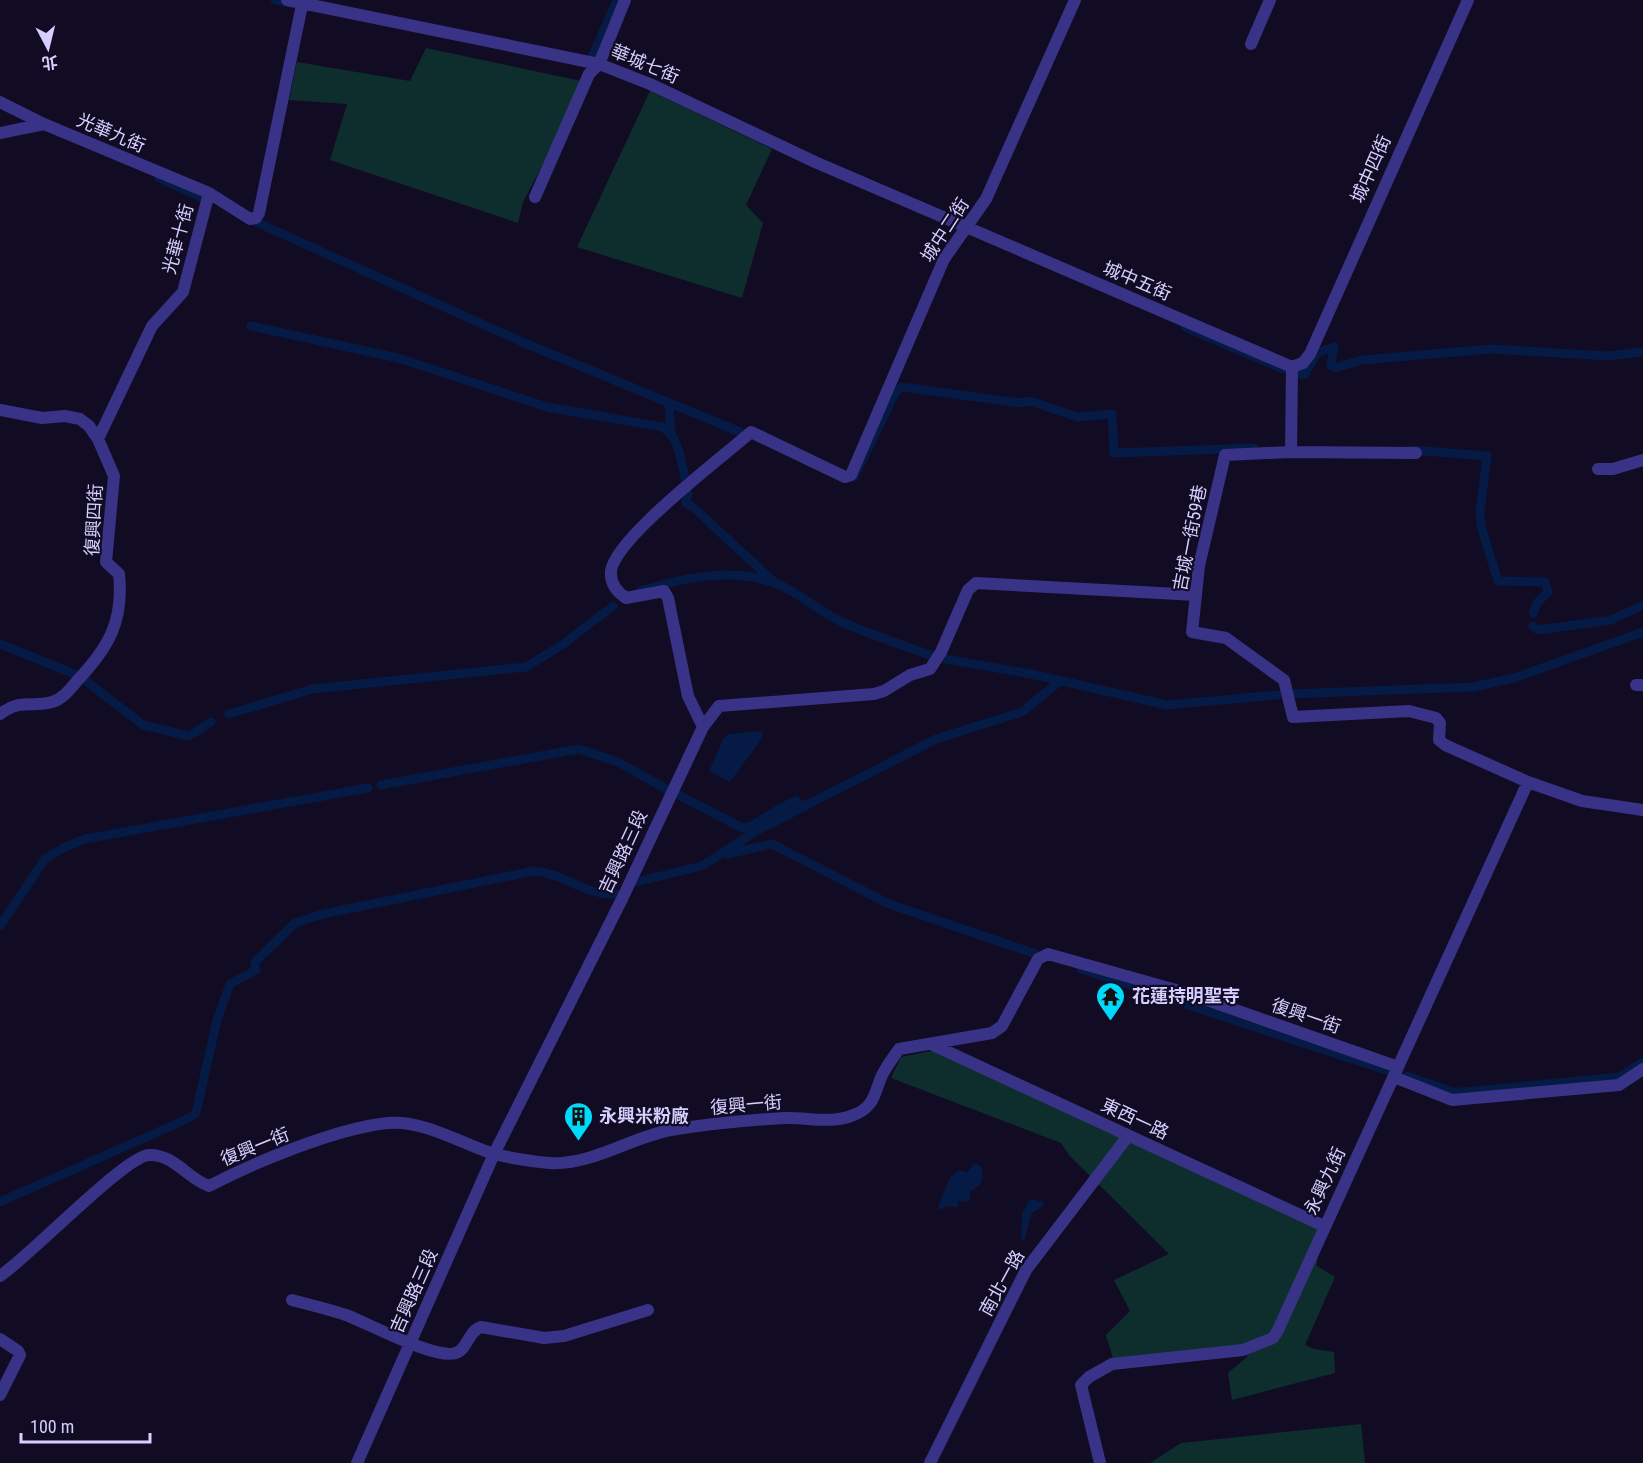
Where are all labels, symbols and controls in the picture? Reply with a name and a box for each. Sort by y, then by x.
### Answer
north arrow [18,18,78,78]
street label: 華城七街 [608,40,682,87]
text: 北 [41,52,59,73]
street label: 光華九街 [74,109,148,156]
street label: 城中四街 [1346,132,1395,206]
street label: 城中二街 [916,194,973,266]
street label: 光華十街 [158,201,197,276]
street label: 城中五街 [1100,257,1174,304]
street label: 復興四街 [81,483,106,556]
street label: 吉城一街59巷 [1169,483,1210,593]
street label: 吉興路三段 [594,807,651,897]
temple icon: 花蓮持明聖寺 [1095,980,1127,1022]
place label: 花蓮持明聖寺 [1132,985,1240,1006]
street label: 復興一街 [1269,994,1344,1037]
street label: 復興一街 [709,1091,783,1118]
street label: 東西一路 [1098,1094,1172,1143]
building icon: 永興米粉廠 [562,1100,594,1142]
place label: 永興米粉廠 [599,1105,689,1126]
street label: 復興一街 [218,1123,292,1170]
street label: 永興九街 [1300,1144,1349,1218]
street label: 吉興路三段 [386,1245,441,1336]
street label: 南北一路 [975,1246,1028,1319]
scale bar [21,1406,150,1444]
text: 100 m [30,1416,74,1437]

